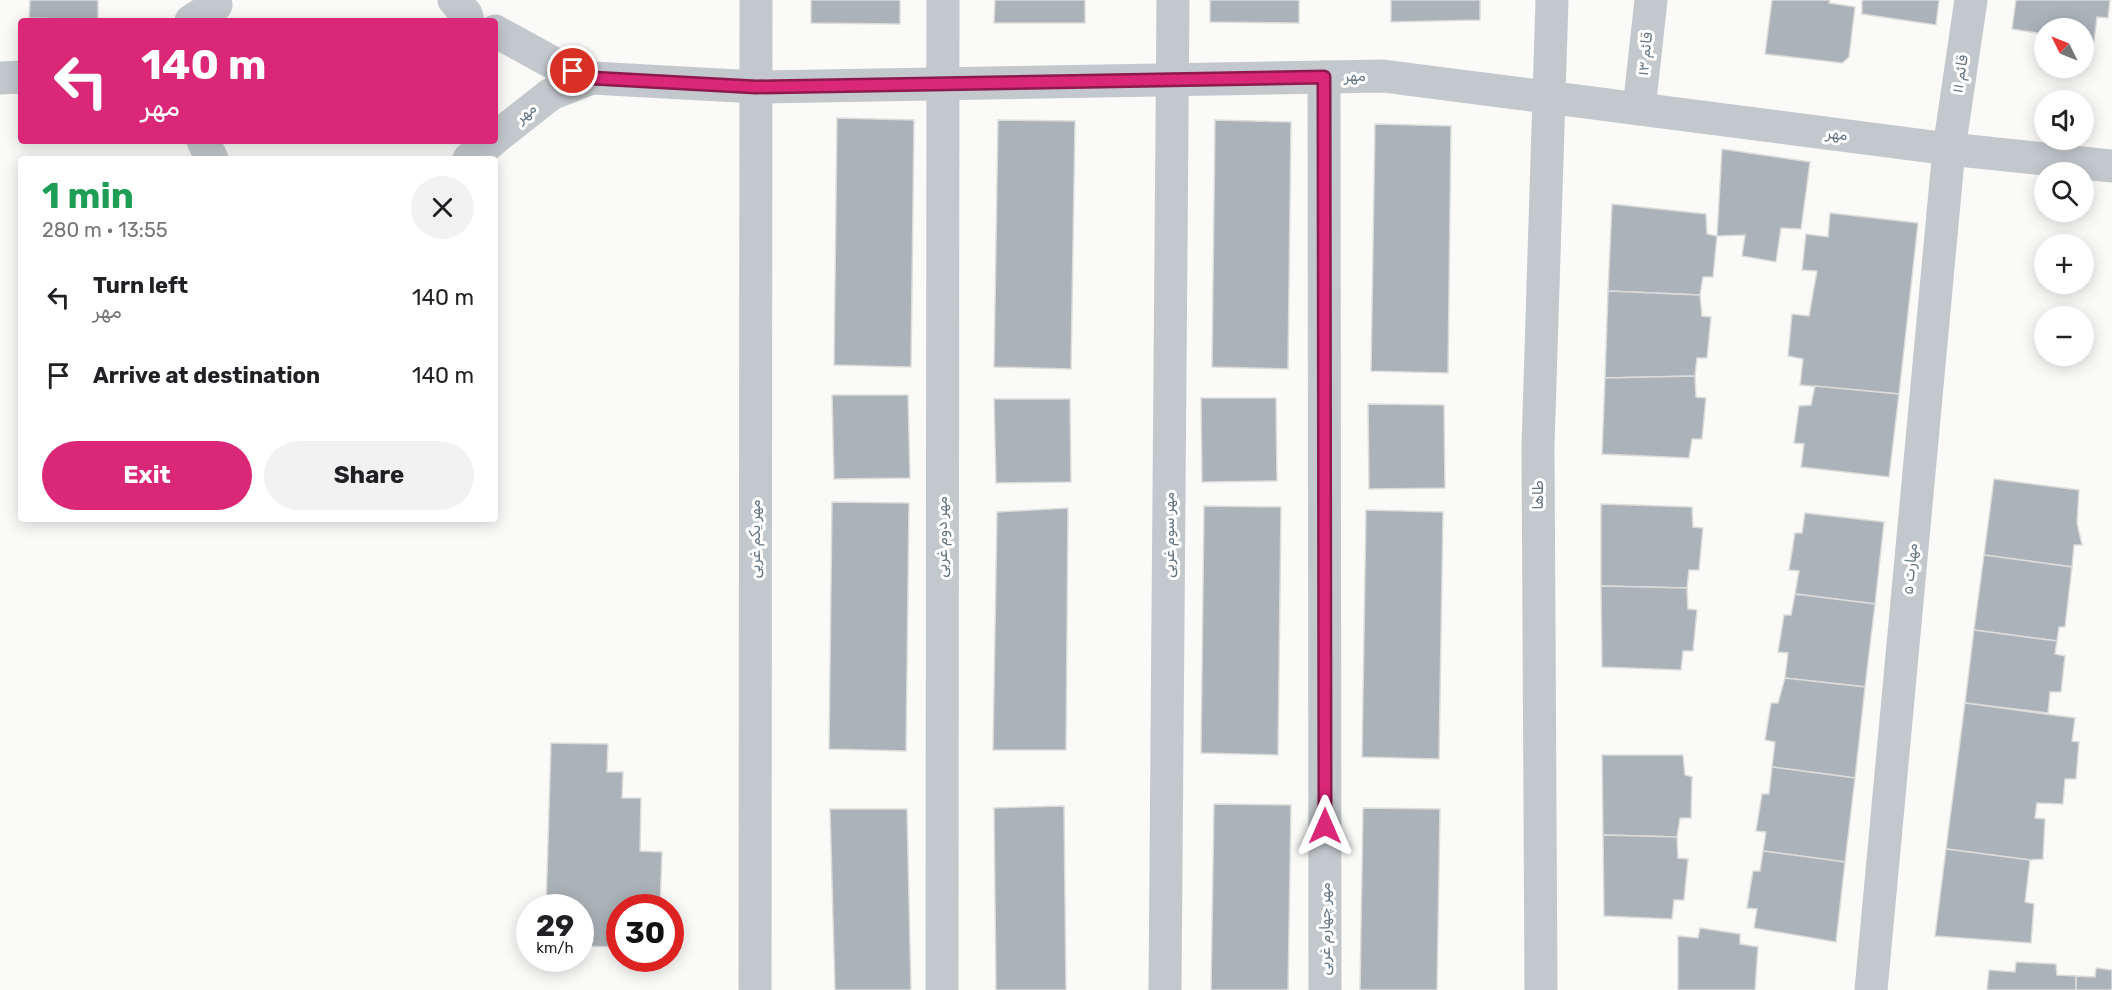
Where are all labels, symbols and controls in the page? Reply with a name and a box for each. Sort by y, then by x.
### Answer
north arrow [2034,18,2094,78]
map controls [2034,18,2094,366]
street label: قائم ۱۳ [1634,31,1657,77]
text: 140 m [141,40,267,90]
icon: left [42,42,120,120]
pin [547,45,598,96]
icon: arrive [556,54,589,87]
street label: قائم ۱۱ [1948,54,1973,95]
street label: مهر [1343,67,1366,85]
button: sound [2034,90,2094,150]
text: مهر [141,91,180,123]
street label: مهر [511,99,540,127]
street label: مهر [1824,124,1849,144]
button: search [2034,162,2094,222]
text: 1 min [42,174,134,217]
button: close [411,176,474,239]
text: 280 m · 13:55 [42,218,168,242]
button: + [2034,234,2094,294]
text: Turn left [93,272,188,299]
icon: left [42,281,75,314]
text: 140 m [412,284,474,311]
text: مهر [93,299,122,323]
button: − [2034,306,2094,366]
icon: arrive [42,359,75,392]
text: Arrive at destination [93,362,320,389]
text: 140 m [412,362,474,389]
button: Exit [42,441,252,510]
button: Share [264,441,474,510]
street label: طاها [1529,480,1547,510]
street label: مهر سوم غربی [1160,492,1179,578]
street label: مهر دوم غربی [933,496,952,578]
street label: مهر یکم غربی [746,499,765,579]
street label: مهارت ۵ [1899,542,1921,596]
position arrow [1293,794,1357,858]
street label: مهر چهارم غربی [1316,883,1335,975]
speed limit sign: 30 [606,894,684,972]
text: 29 [536,908,574,944]
text: km/h [536,939,574,957]

